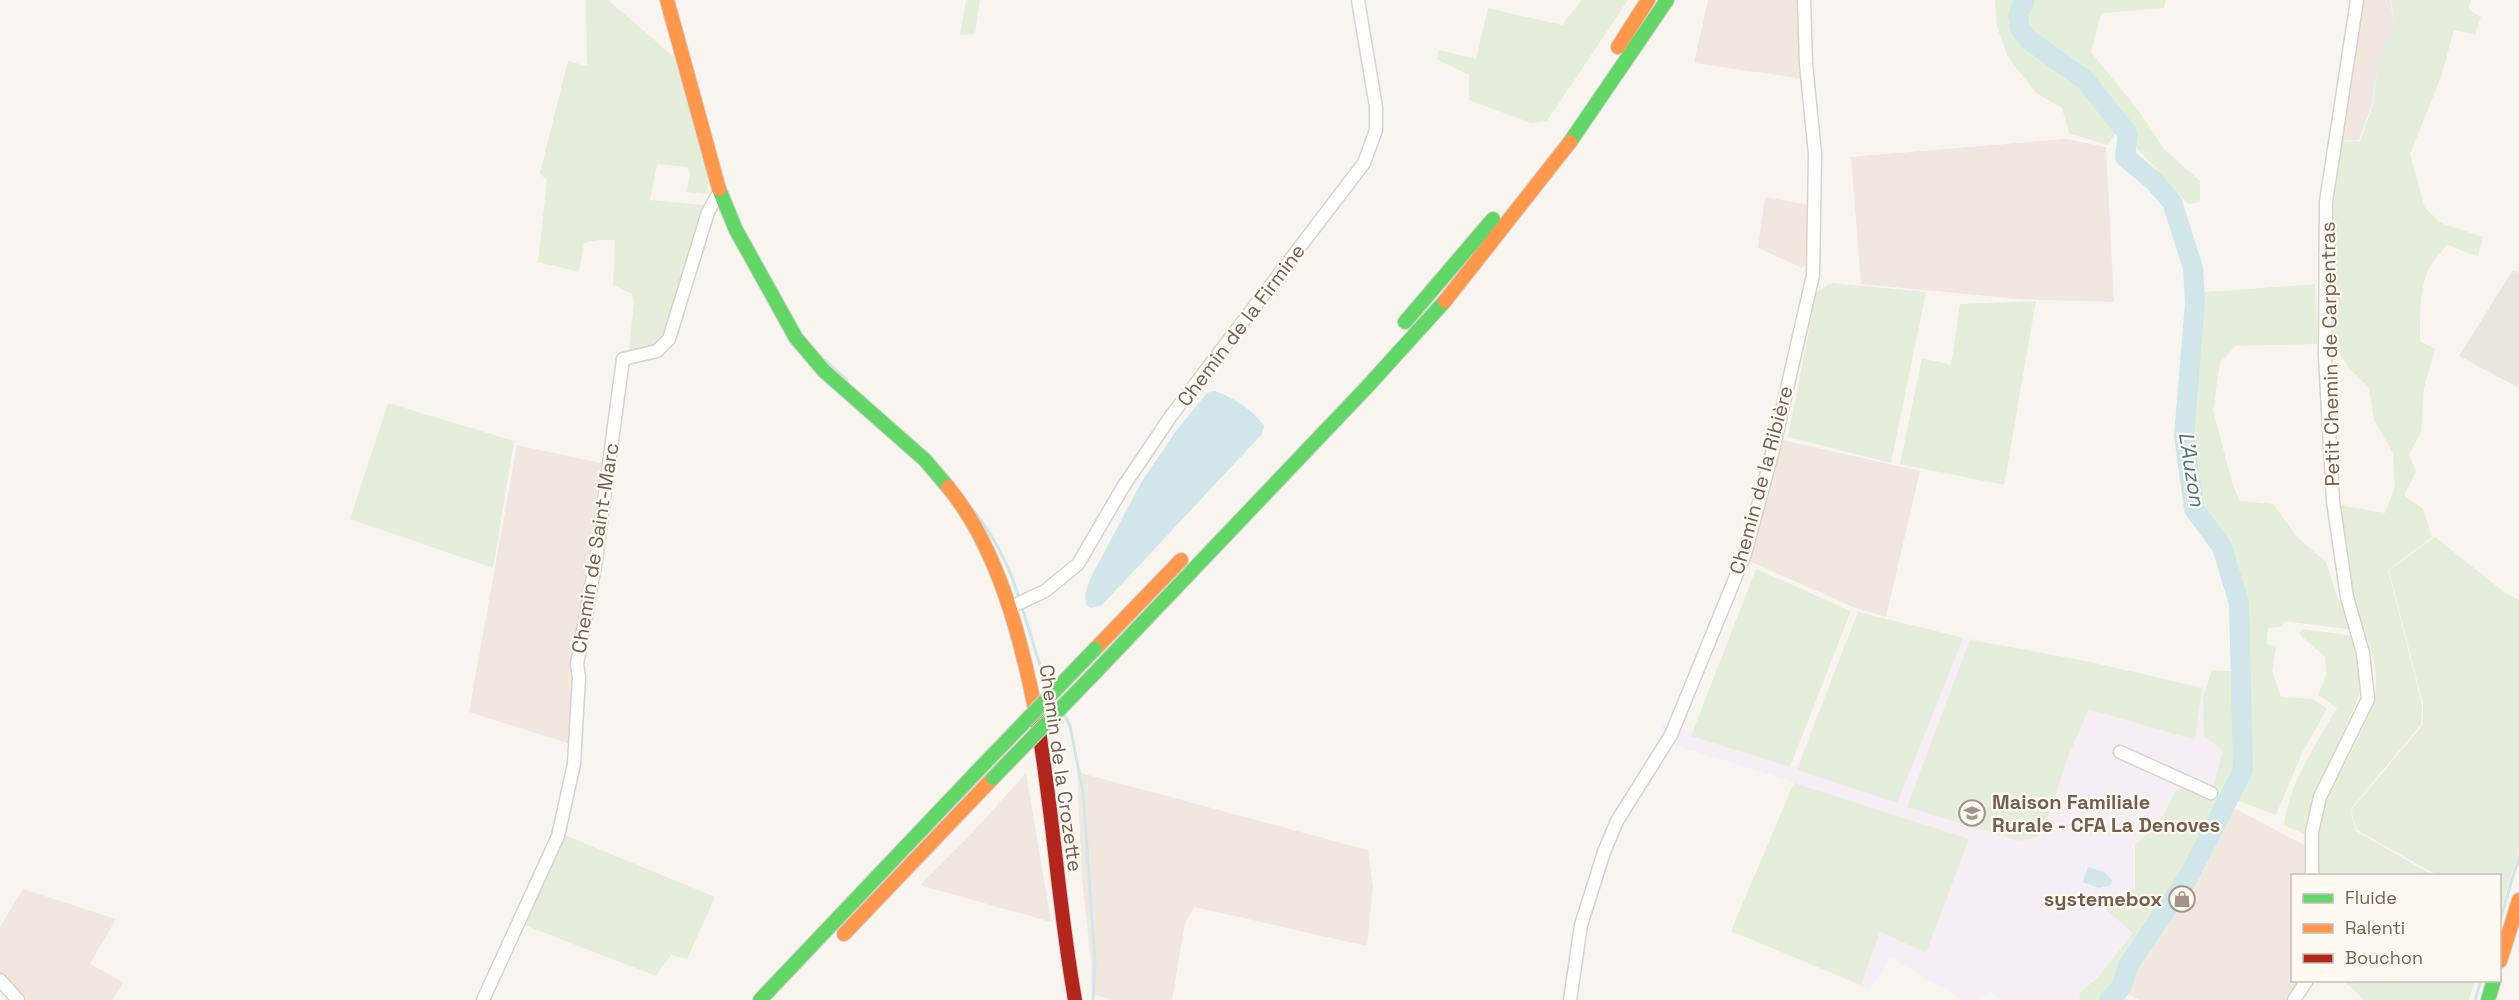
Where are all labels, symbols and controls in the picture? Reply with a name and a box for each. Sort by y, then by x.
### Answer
street label: Petit Chemin de Carpentras [2315,221,2345,487]
street label: Chemin de la Firmine [1171,238,1311,412]
street label: Chemin de la Ribière [1723,383,1799,577]
water label: L'Auzon [2173,430,2211,509]
street label: Chemin de Saint-Marc [566,441,624,655]
street label: Chemin de la Crozette [1034,663,1088,873]
place label: Maison Familiale Rurale - CFA La Denoves [1992,789,2220,838]
school or university icon: Maison Familiale Rurale - CFA La Denoves [1957,798,1987,828]
legend [2291,874,2501,982]
shop icon: systemebox [2167,884,2197,914]
place label: systemebox [2044,886,2162,912]
text: Fluide [2345,886,2397,909]
text: Ralenti [2345,916,2405,939]
text: Bouchon [2345,946,2423,969]

